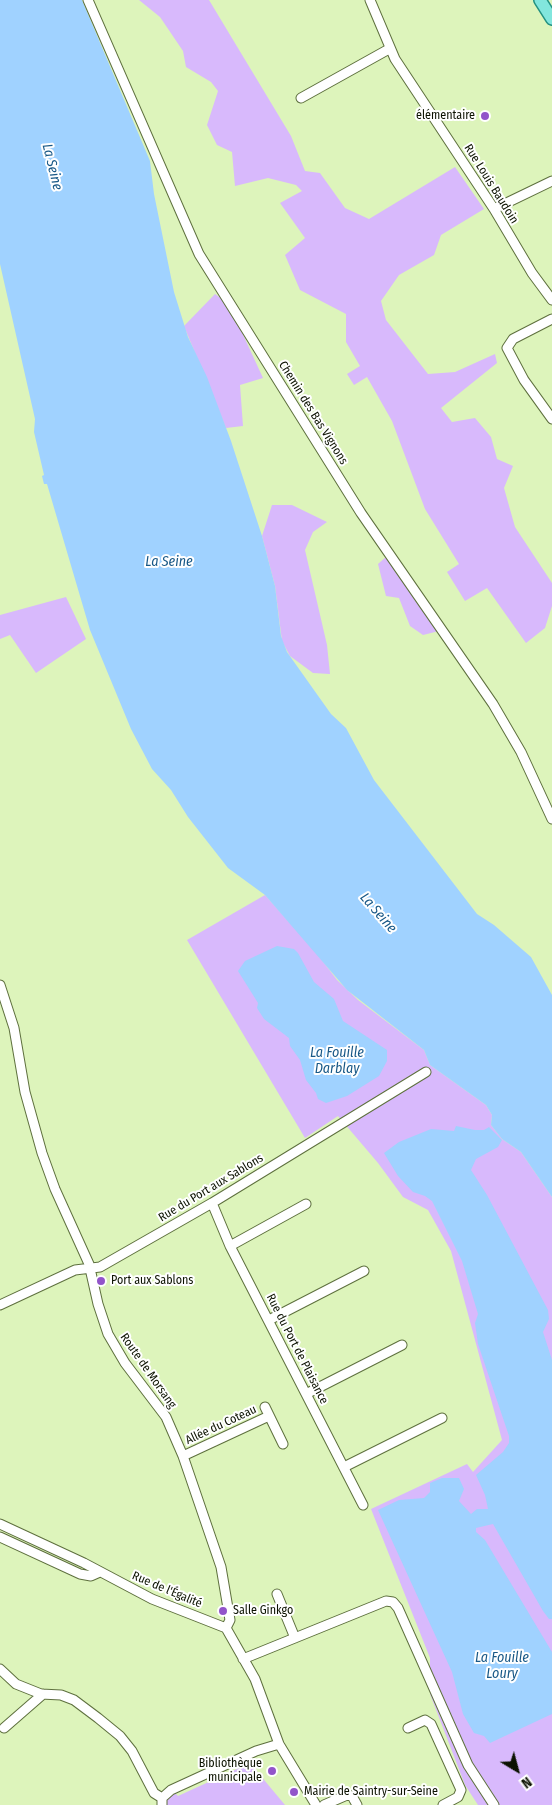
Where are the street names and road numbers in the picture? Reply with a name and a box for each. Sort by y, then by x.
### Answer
street label: Rue Louis Baudoin [461,142,521,226]
street label: Chemin des Bas Vignons [275,359,351,467]
street label: Rue du Port aux Sablons [156,1151,266,1225]
street label: Rue du Port de Plaisance [263,1292,331,1406]
street label: Route de Morsang [117,1331,179,1411]
street label: Allée du Coteau [183,1402,259,1448]
street label: Rue de l'Égalité [130,1569,204,1611]

